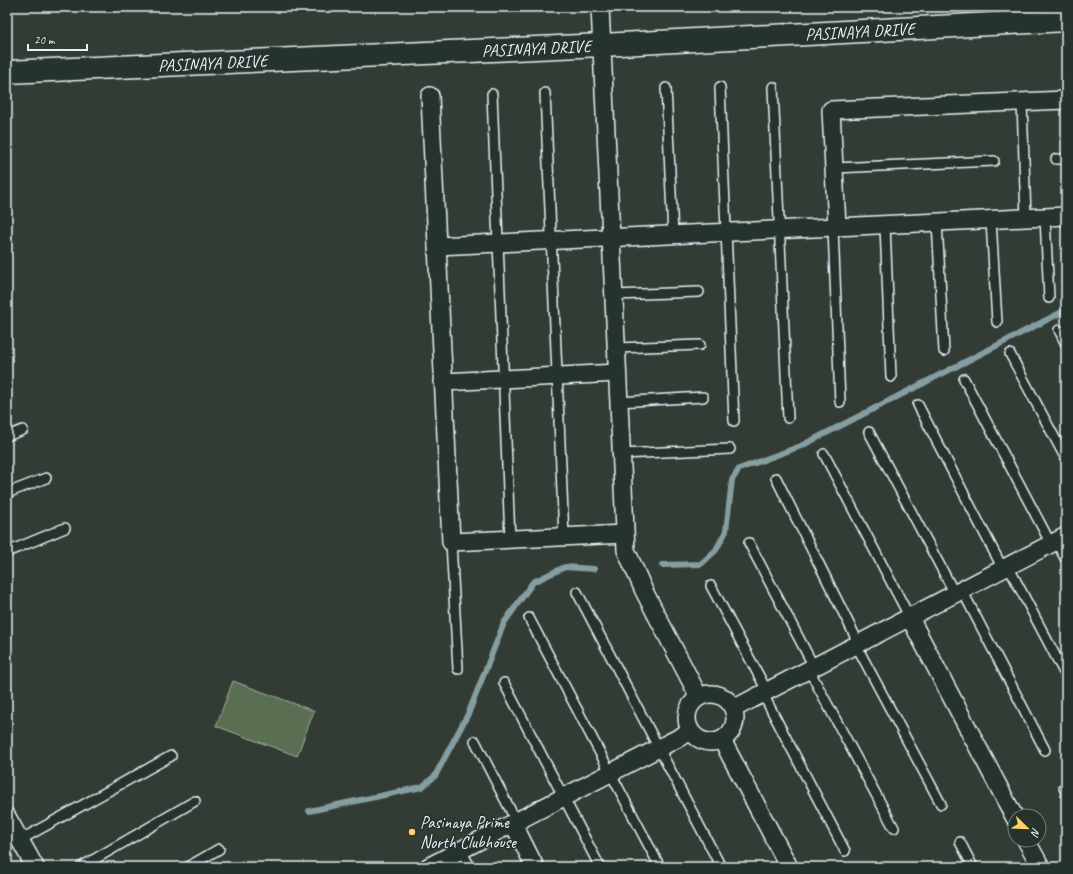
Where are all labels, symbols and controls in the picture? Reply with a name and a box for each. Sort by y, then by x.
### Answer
street label: PASINAYA DRIVE [805,18,918,45]
scale bar [28,26,87,52]
text: 20 m [34,32,56,48]
street label: PASINAYA DRIVE [481,35,594,61]
street label: PASINAYA DRIVE [158,50,271,76]
north arrow [1007,808,1047,848]
place label: Pasinaya Prime North Clubhouse [420,812,517,853]
text: N [1028,826,1044,840]
marker: Pasinaya Prime North Clubhouse [407,827,417,837]

